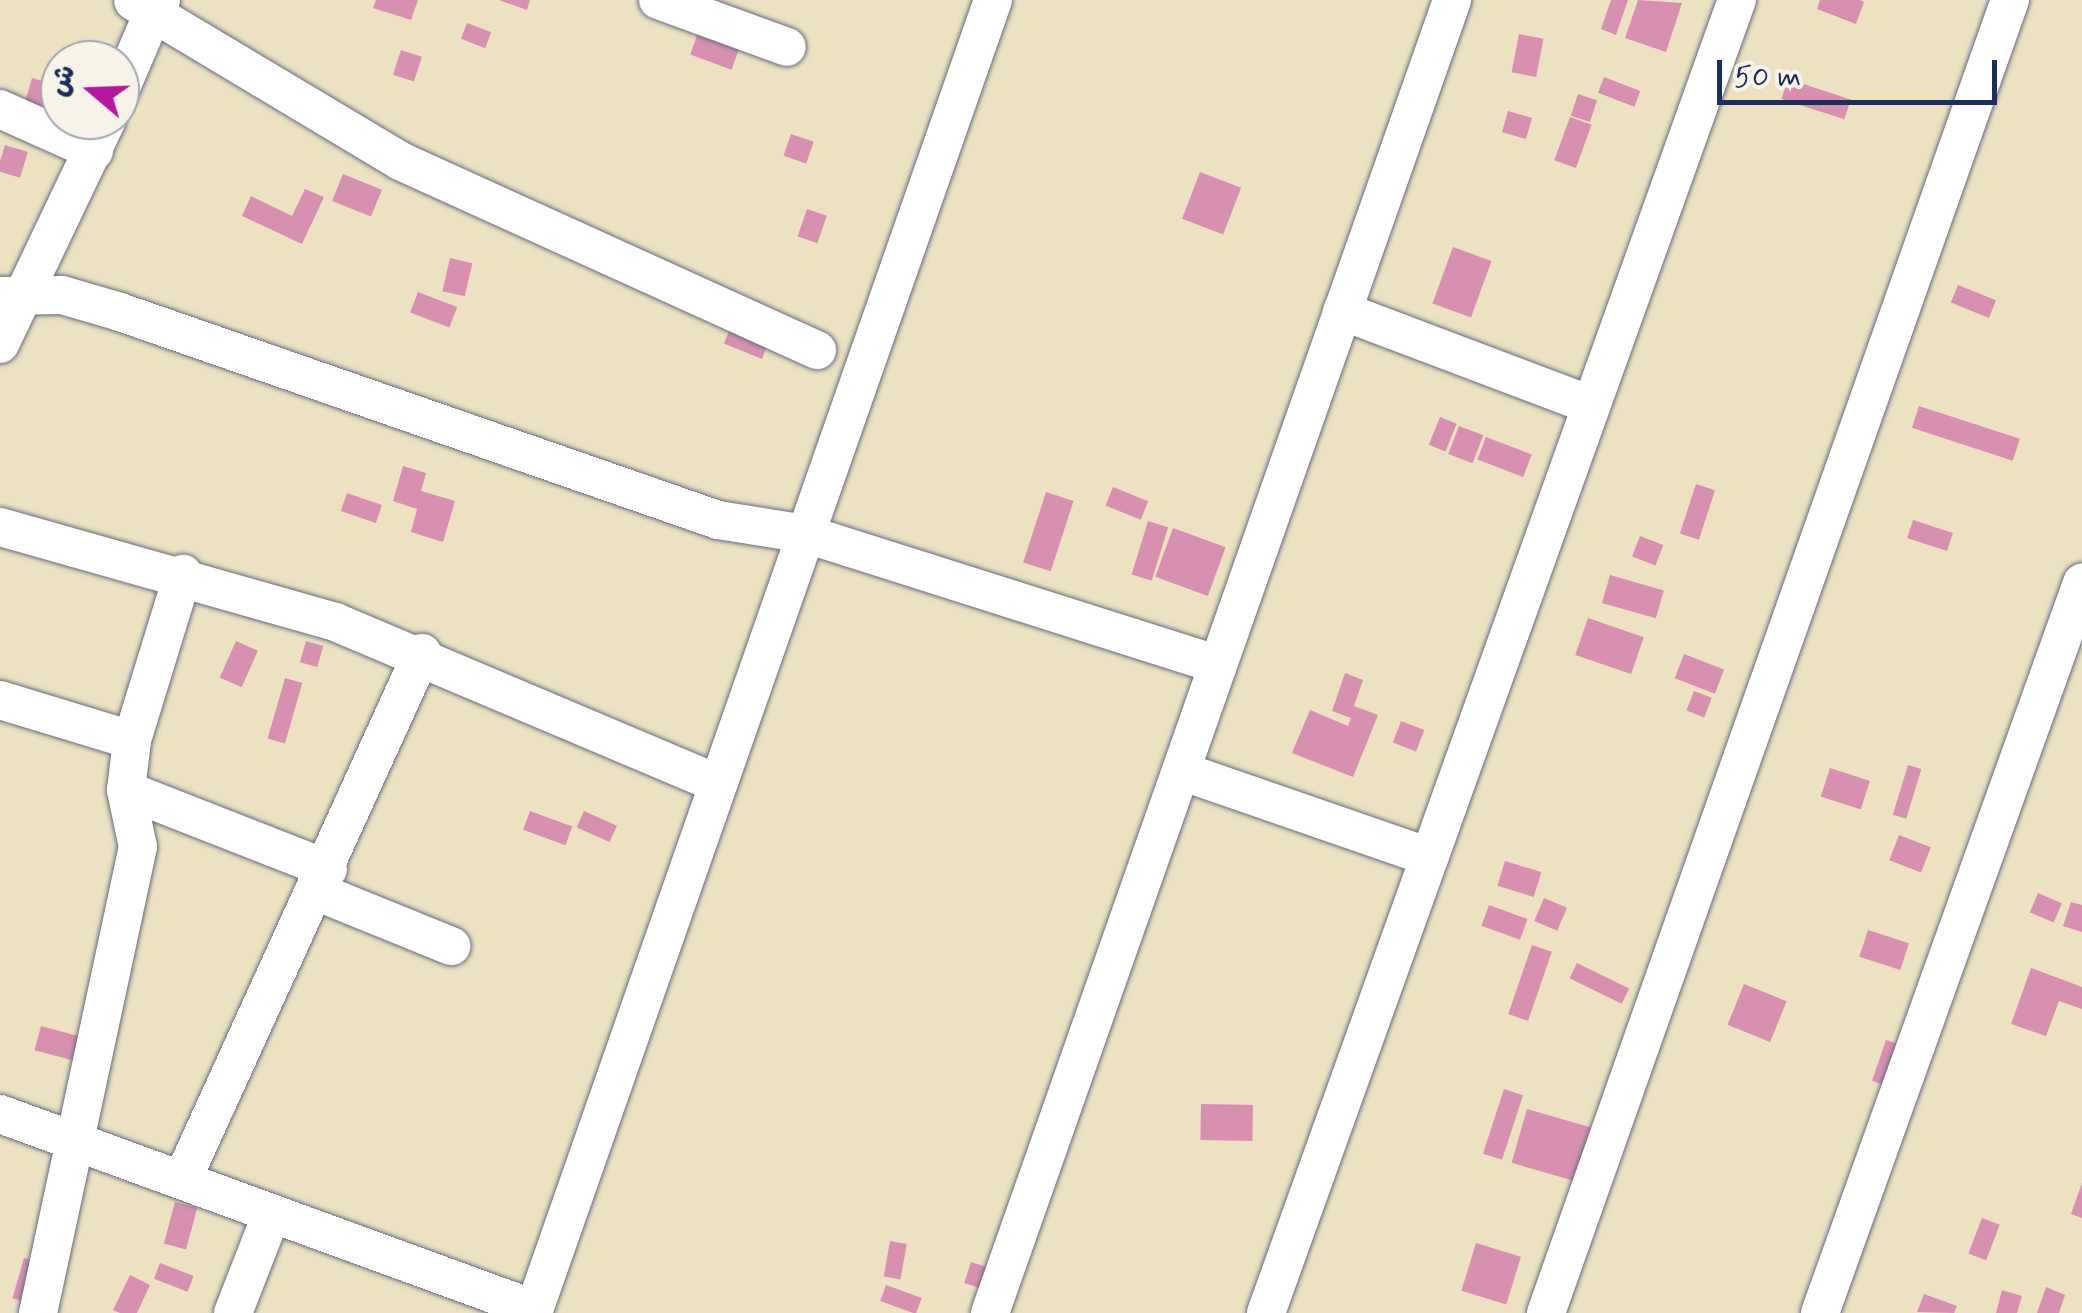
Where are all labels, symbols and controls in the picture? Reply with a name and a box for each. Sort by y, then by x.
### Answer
north arrow [40,40,140,140]
scale bar [1722,40,2002,102]
text: 50 m [1734,58,1801,97]
text: ش [41,60,86,101]

